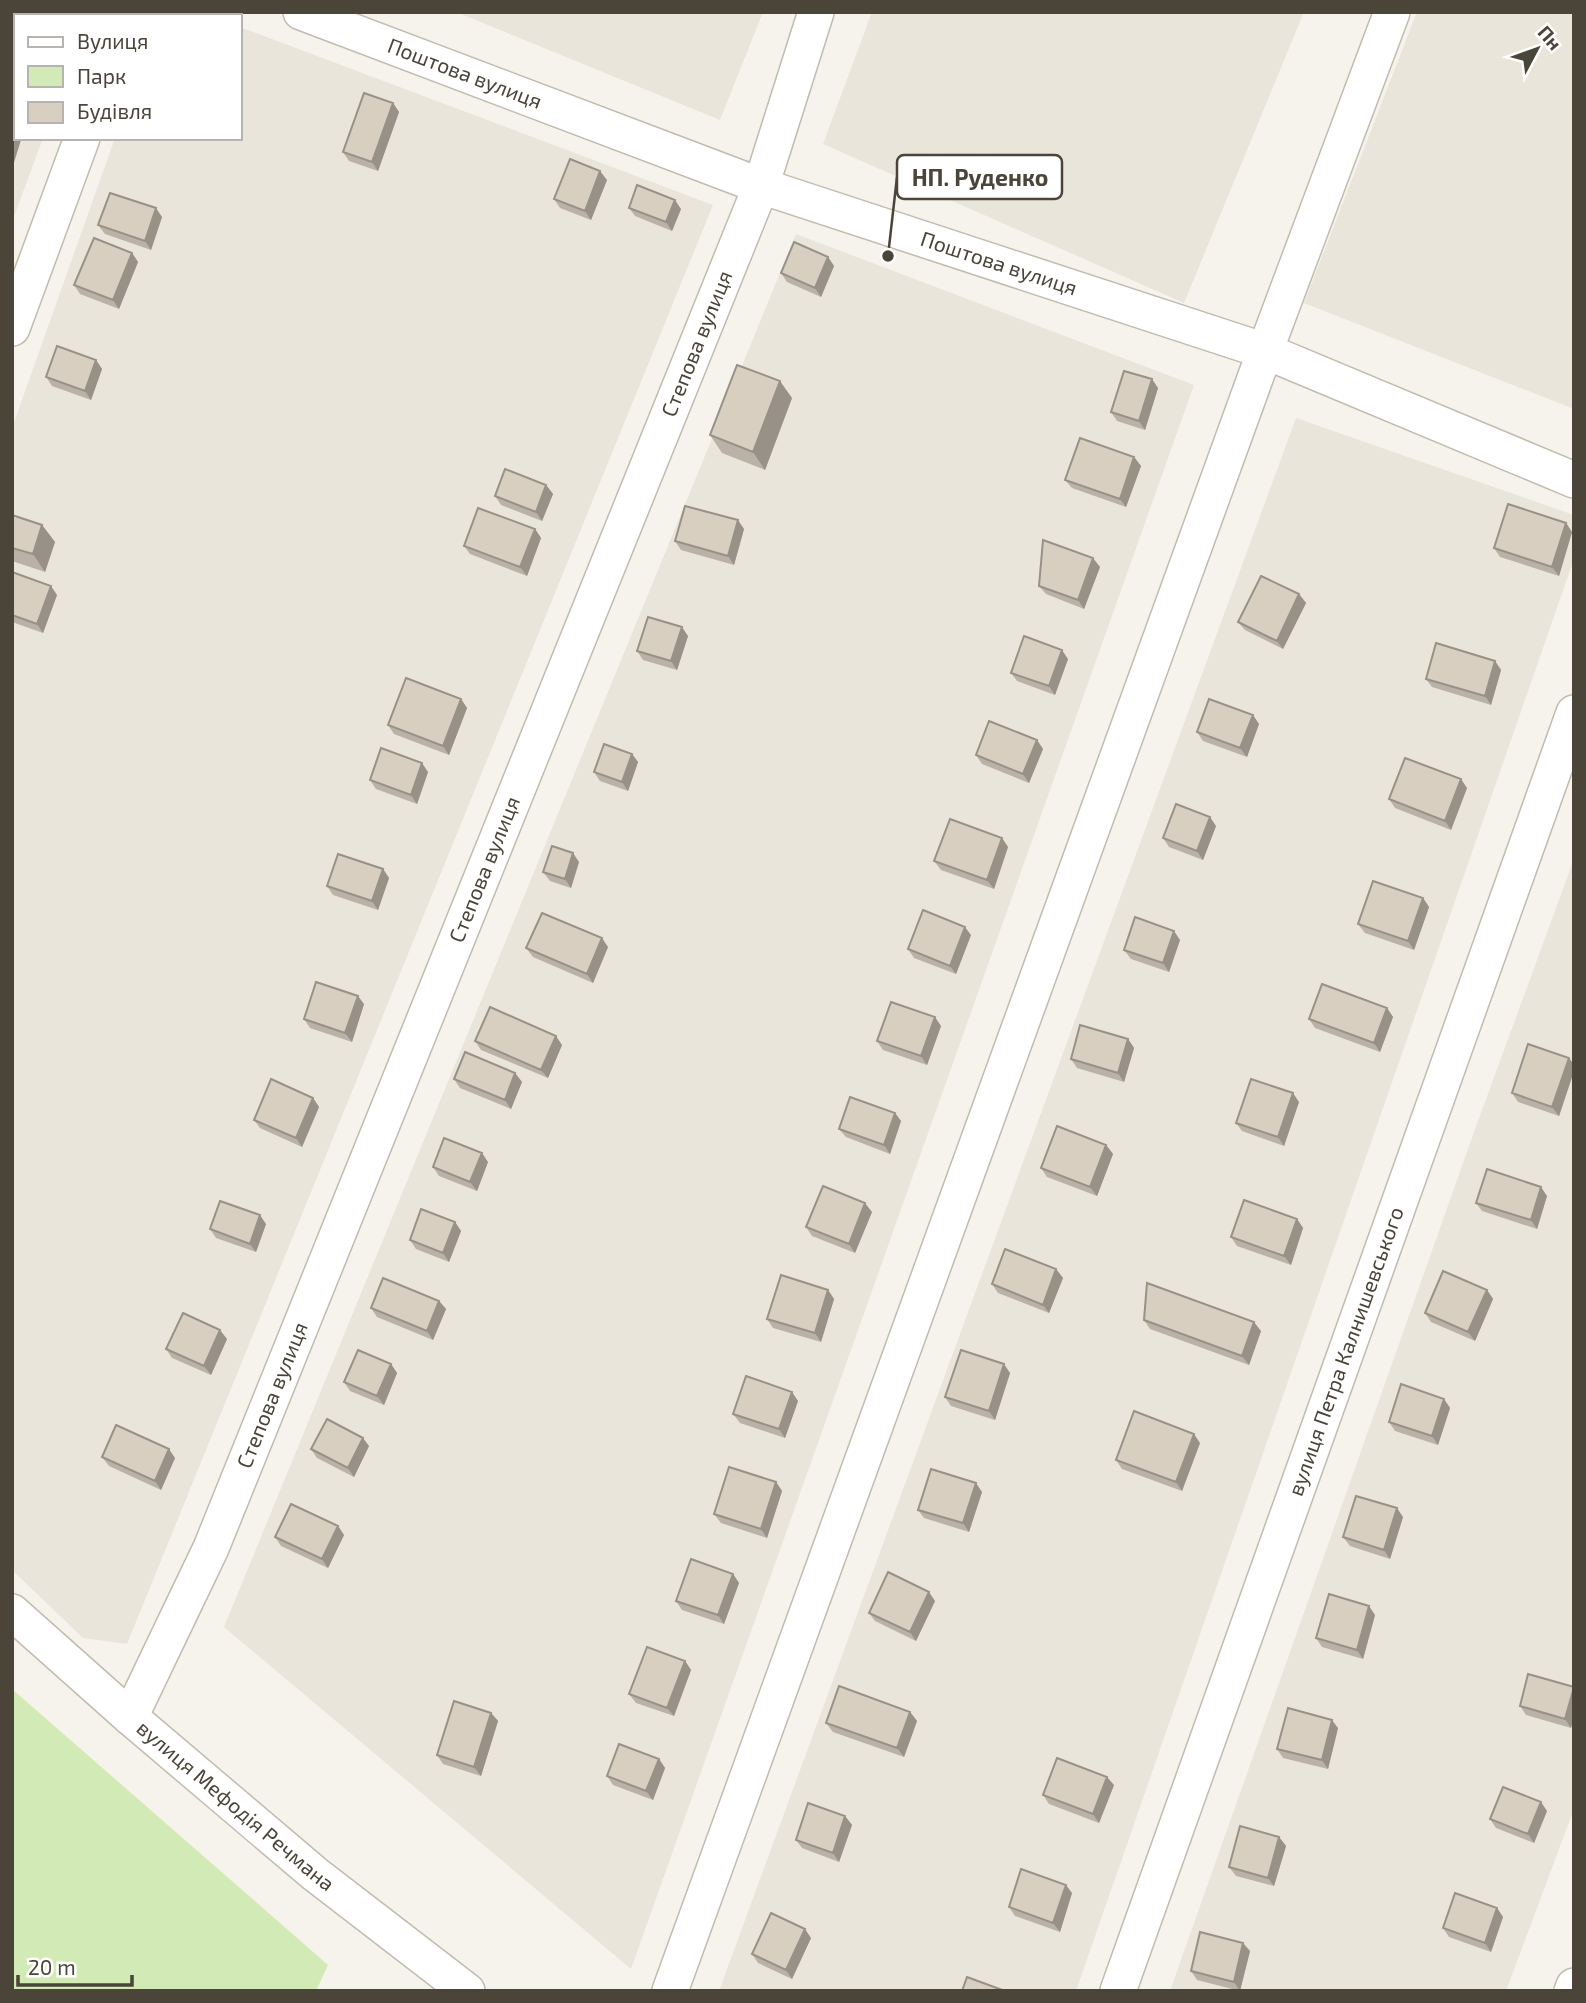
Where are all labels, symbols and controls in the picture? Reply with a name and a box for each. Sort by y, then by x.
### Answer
legend [14,14,242,140]
north arrow [1502,14,1572,84]
text: Пн [1533,21,1567,54]
text: Вулиця [77,28,148,54]
street label: Поштова вулиця [385,32,546,113]
text: Парк [77,63,126,88]
text: Будівля [77,98,152,124]
callout: НП. Руденко [897,155,1062,199]
text: НП. Руденко [912,163,1048,191]
street label: Поштова вулиця [918,225,1081,300]
street label: Степова вулиця [655,267,737,420]
street label: Степова вулиця [443,792,524,946]
street label: вулиця Петра Калнишевського [1282,1203,1408,1499]
street label: Степова вулиця [231,1318,312,1472]
street label: вулиця Мефодія Речмана [132,1714,340,1895]
scale bar [18,1944,131,1988]
text: 20 m [28,1954,76,1979]

